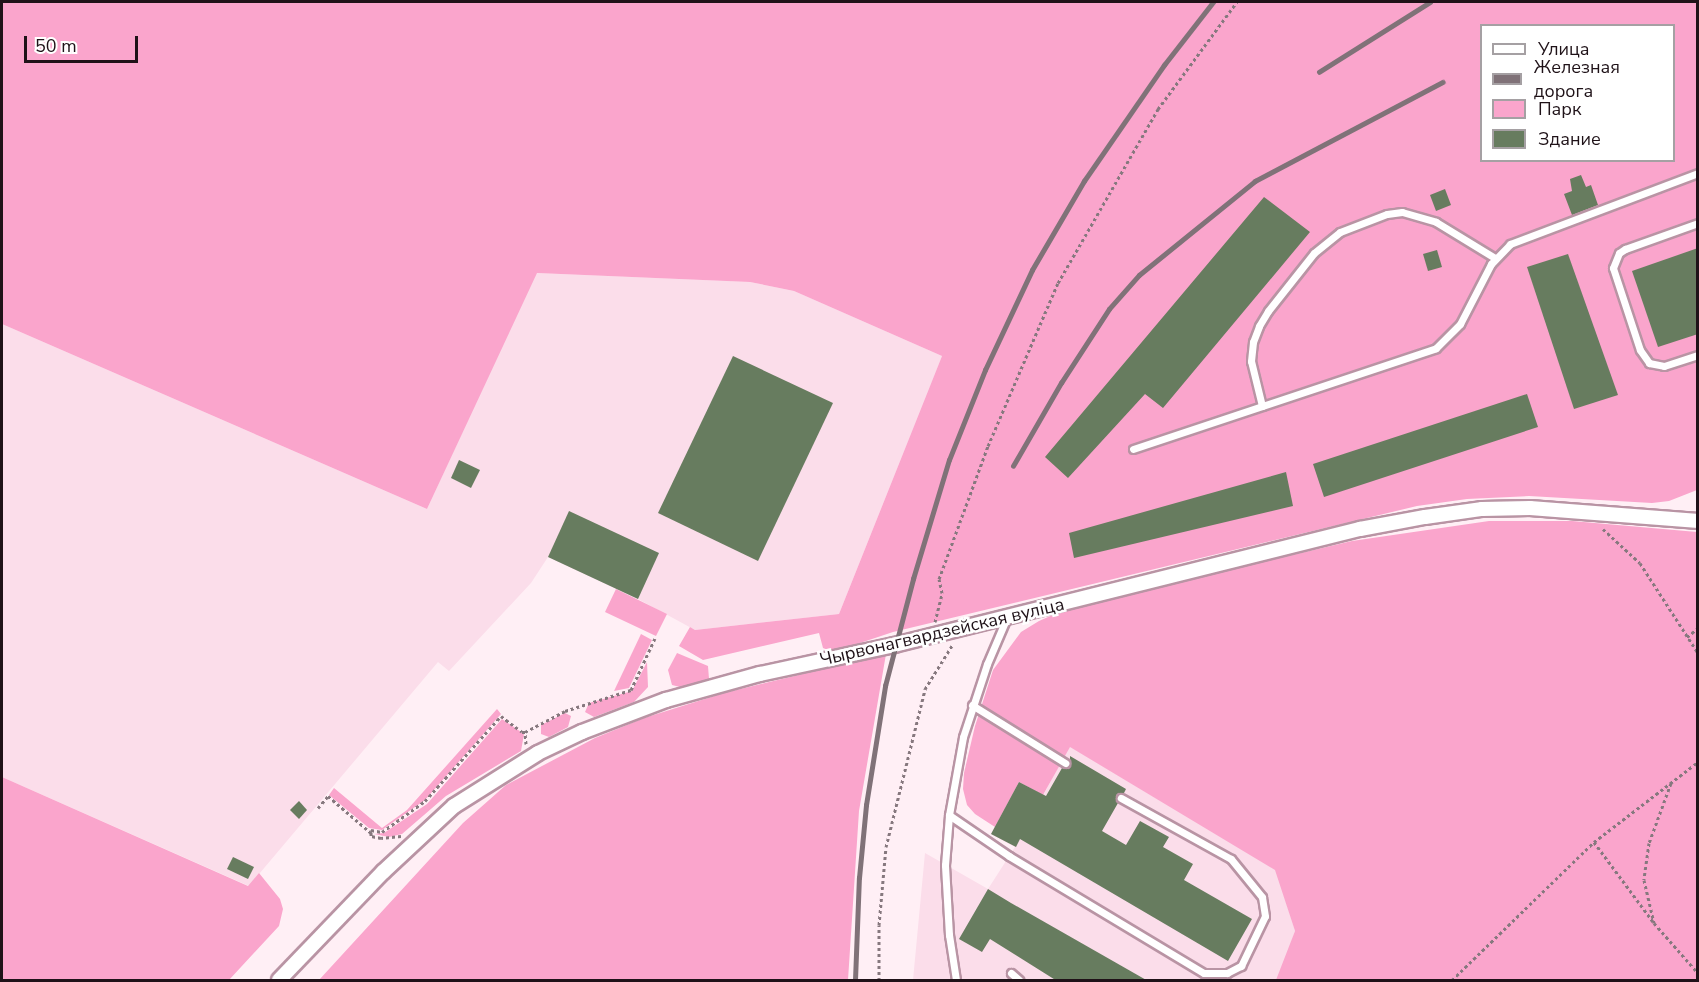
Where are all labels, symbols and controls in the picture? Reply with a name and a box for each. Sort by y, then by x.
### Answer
scale bar [27,24,141,62]
legend [1480,24,1675,162]
text: 50 m [35,34,77,58]
text: Улица [1538,37,1589,61]
text: Железная дорога [1534,55,1620,103]
text: Парк [1538,97,1581,121]
text: Здание [1538,127,1601,151]
street label: Чырвонагвардзейская вуліца [818,593,1066,671]

